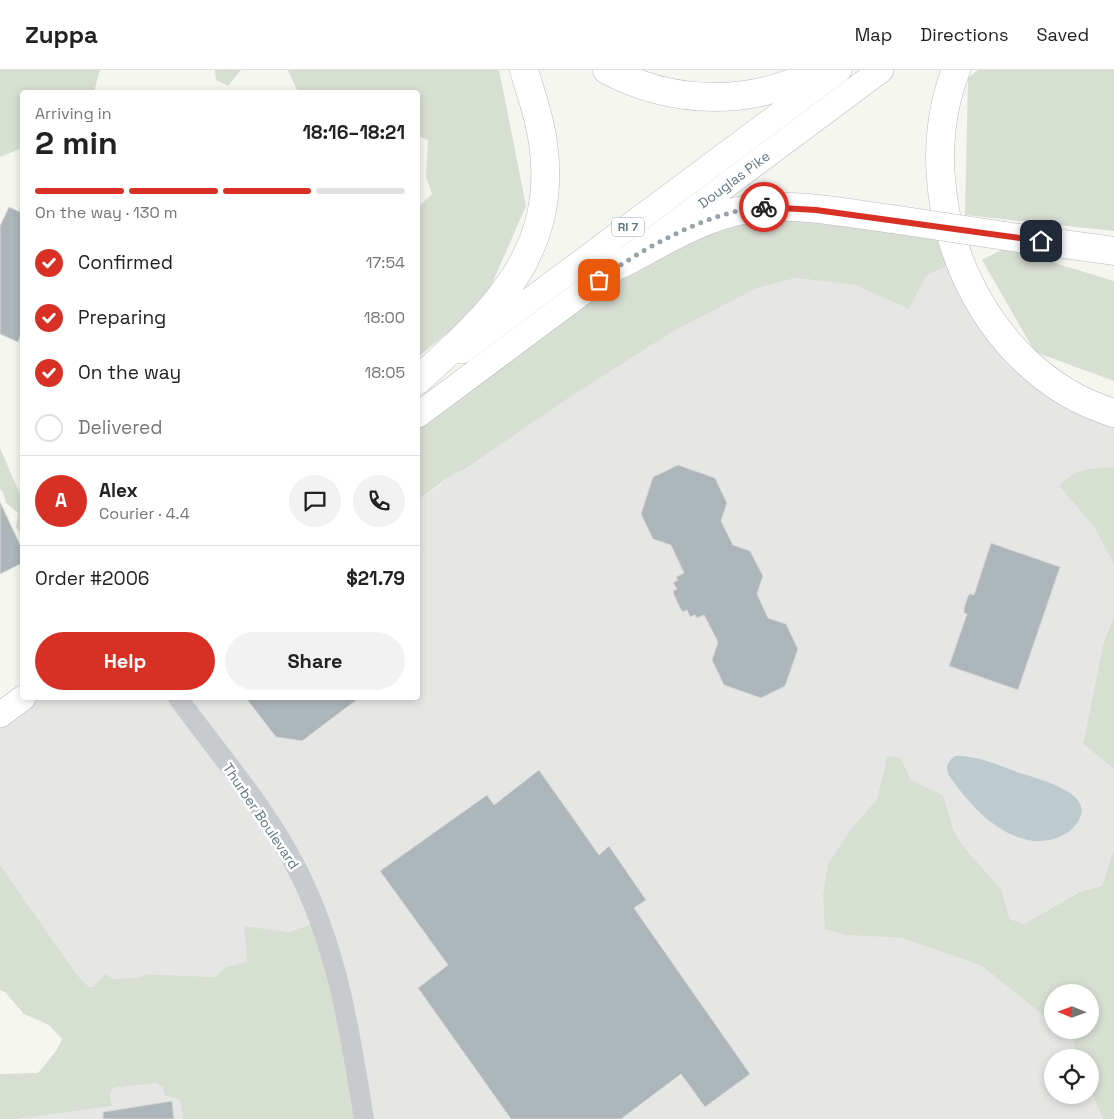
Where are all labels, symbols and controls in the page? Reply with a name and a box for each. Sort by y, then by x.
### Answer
text: Zuppa [25,19,98,50]
text: Map [855,23,892,46]
text: Directions [920,23,1009,46]
text: Saved [1037,23,1089,46]
text: Arriving in [35,103,112,124]
text: 18:16–18:21 [302,120,405,145]
text: 2 min [35,123,118,163]
street label: Douglas Pike [694,147,774,212]
courier [739,182,789,232]
icon: bike [750,193,778,221]
text: On the way · 130 m [35,202,178,223]
road number: RI 7 [612,218,644,236]
pin [1020,220,1062,262]
icon: home [1027,227,1055,255]
icon: check [35,249,63,277]
text: Confirmed [78,250,173,275]
text: 17:54 [366,252,405,273]
pin [578,259,620,301]
icon: bag [585,266,613,294]
icon: check [35,304,63,332]
text: Preparing [78,305,166,330]
text: 18:00 [364,307,405,328]
icon: check [35,359,63,387]
text: On the way [78,360,181,385]
text: 18:05 [364,362,405,383]
text: Delivered [78,415,163,440]
button: chat [289,475,341,527]
button: phone [353,475,405,527]
text: Alex [99,478,138,503]
text: A [55,488,67,513]
text: Courier · 4.4 [99,503,190,524]
text: Order #2006 [35,566,149,591]
text: $21.79 [346,566,405,591]
button: Help [35,632,215,690]
button: Share [225,632,405,690]
street label: Thurber Boulevard [219,760,303,872]
north arrow [1044,984,1099,1039]
map controls [1044,984,1099,1104]
button: locate [1044,1049,1099,1104]

